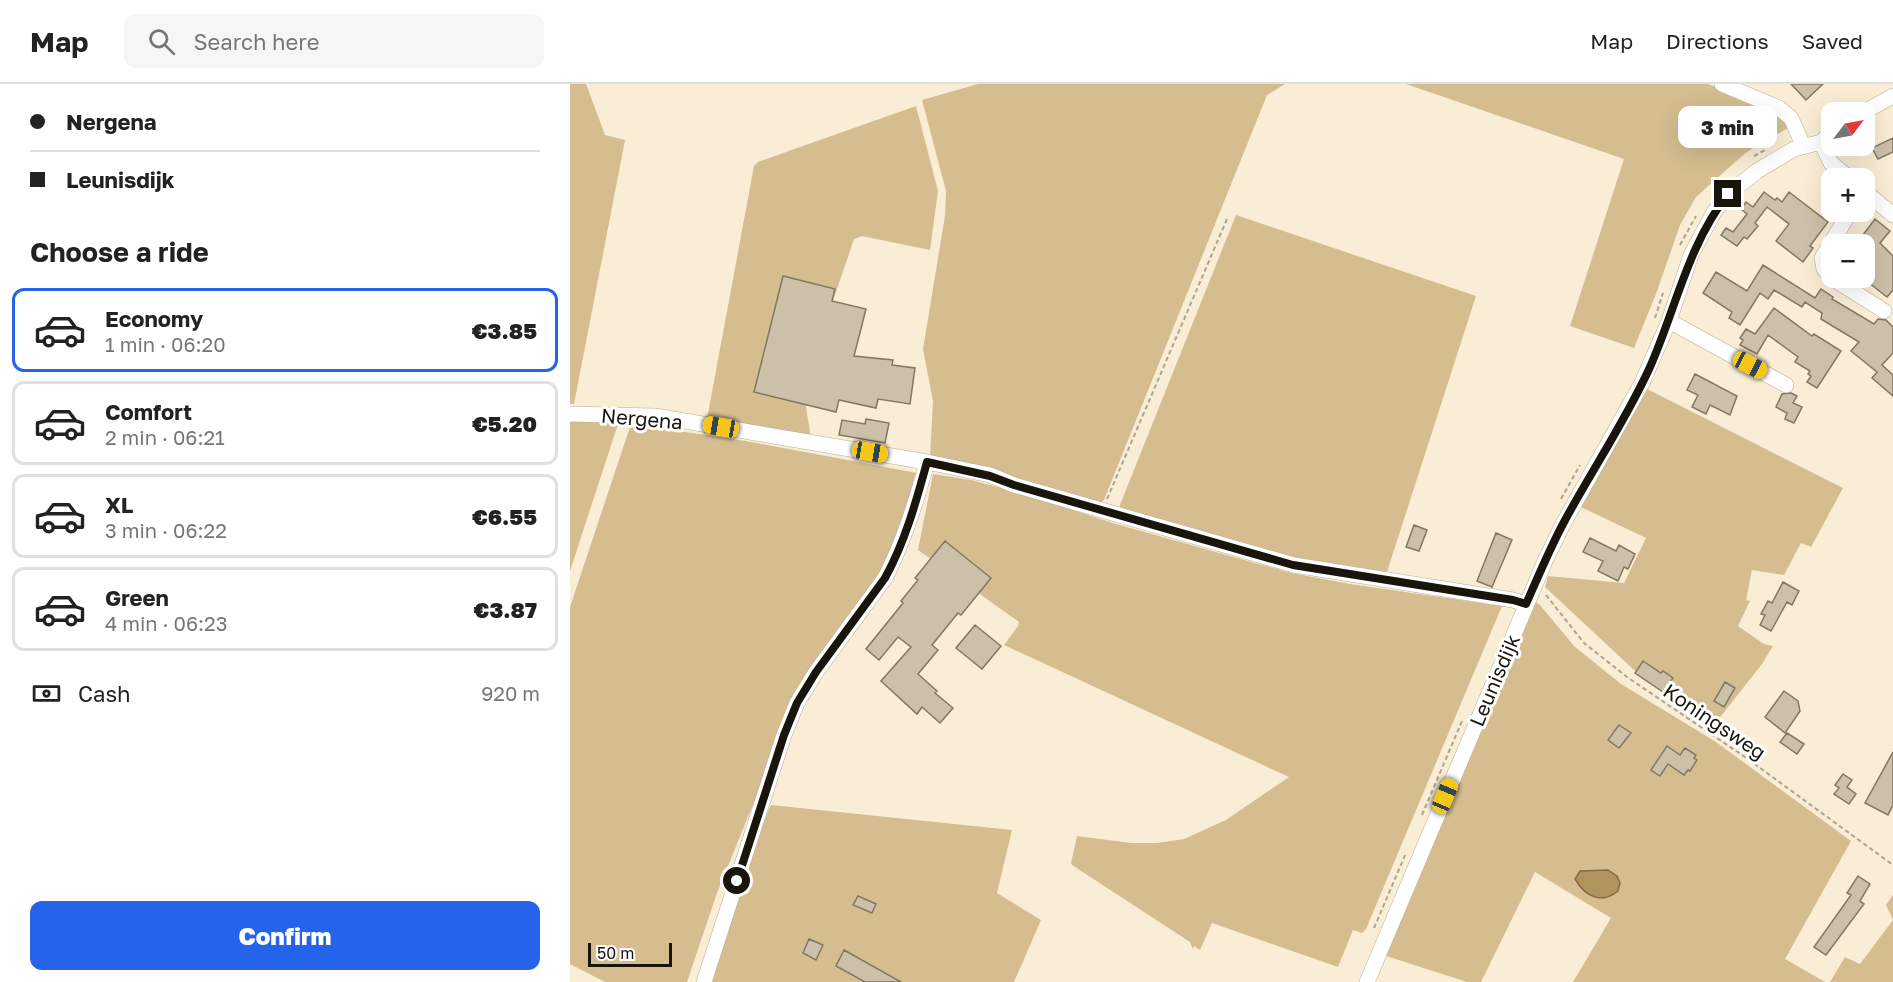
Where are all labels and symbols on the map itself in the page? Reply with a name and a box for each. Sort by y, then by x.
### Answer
north arrow [1821,102,1875,156]
callout: 3 min [1678,107,1778,149]
route end [1714,180,1741,207]
car [1730,349,1770,381]
street label: Nergena [600,402,684,434]
car [702,415,740,439]
car [851,440,889,464]
street label: Leunisdijk [1464,630,1524,730]
street label: Koningsweg [1659,678,1771,764]
car [1430,776,1460,816]
route start [723,867,750,894]
scale bar [588,940,672,968]

